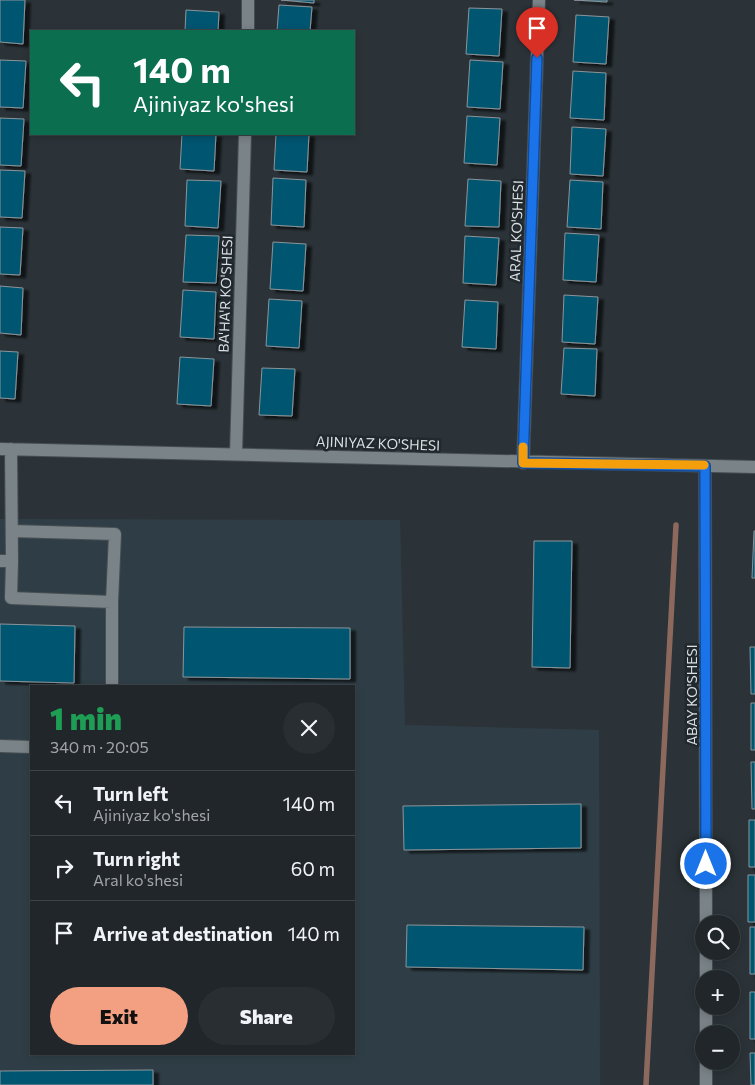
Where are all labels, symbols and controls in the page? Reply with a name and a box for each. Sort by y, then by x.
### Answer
pin [516,7,558,58]
icon: arrive [523,14,551,42]
text: 140 m [133,47,231,90]
icon: left [50,50,115,115]
text: Ajiniyaz ko'shesi [133,90,294,117]
street label: ARAL KO'SHESI [506,180,526,282]
street label: BA'HA'R KO'SHESI [214,235,236,353]
street label: AJINIYAZ KO'SHESI [316,432,440,454]
street label: ABAY KO'SHESI [683,644,700,746]
text: 1 min [50,699,122,736]
button: close [283,702,335,754]
text: 340 m · 20:05 [50,737,149,756]
text: Turn left [93,782,168,805]
icon: left [50,789,78,817]
text: 140 m [283,792,335,815]
text: Ajiniyaz ko'shesi [93,805,210,824]
position arrow [679,837,731,889]
text: Turn right [93,847,180,870]
icon: right [50,854,78,882]
text: 60 m [291,857,335,880]
text: Aral ko'shesi [93,870,183,889]
map controls [695,915,740,1070]
button: search [695,915,740,960]
icon: arrive [50,919,78,947]
text: Arrive at destination [93,922,273,945]
text: 140 m [288,922,340,945]
button: + [695,970,740,1015]
button: Exit [50,987,188,1045]
button: Share [198,987,335,1045]
button: − [695,1025,740,1070]

